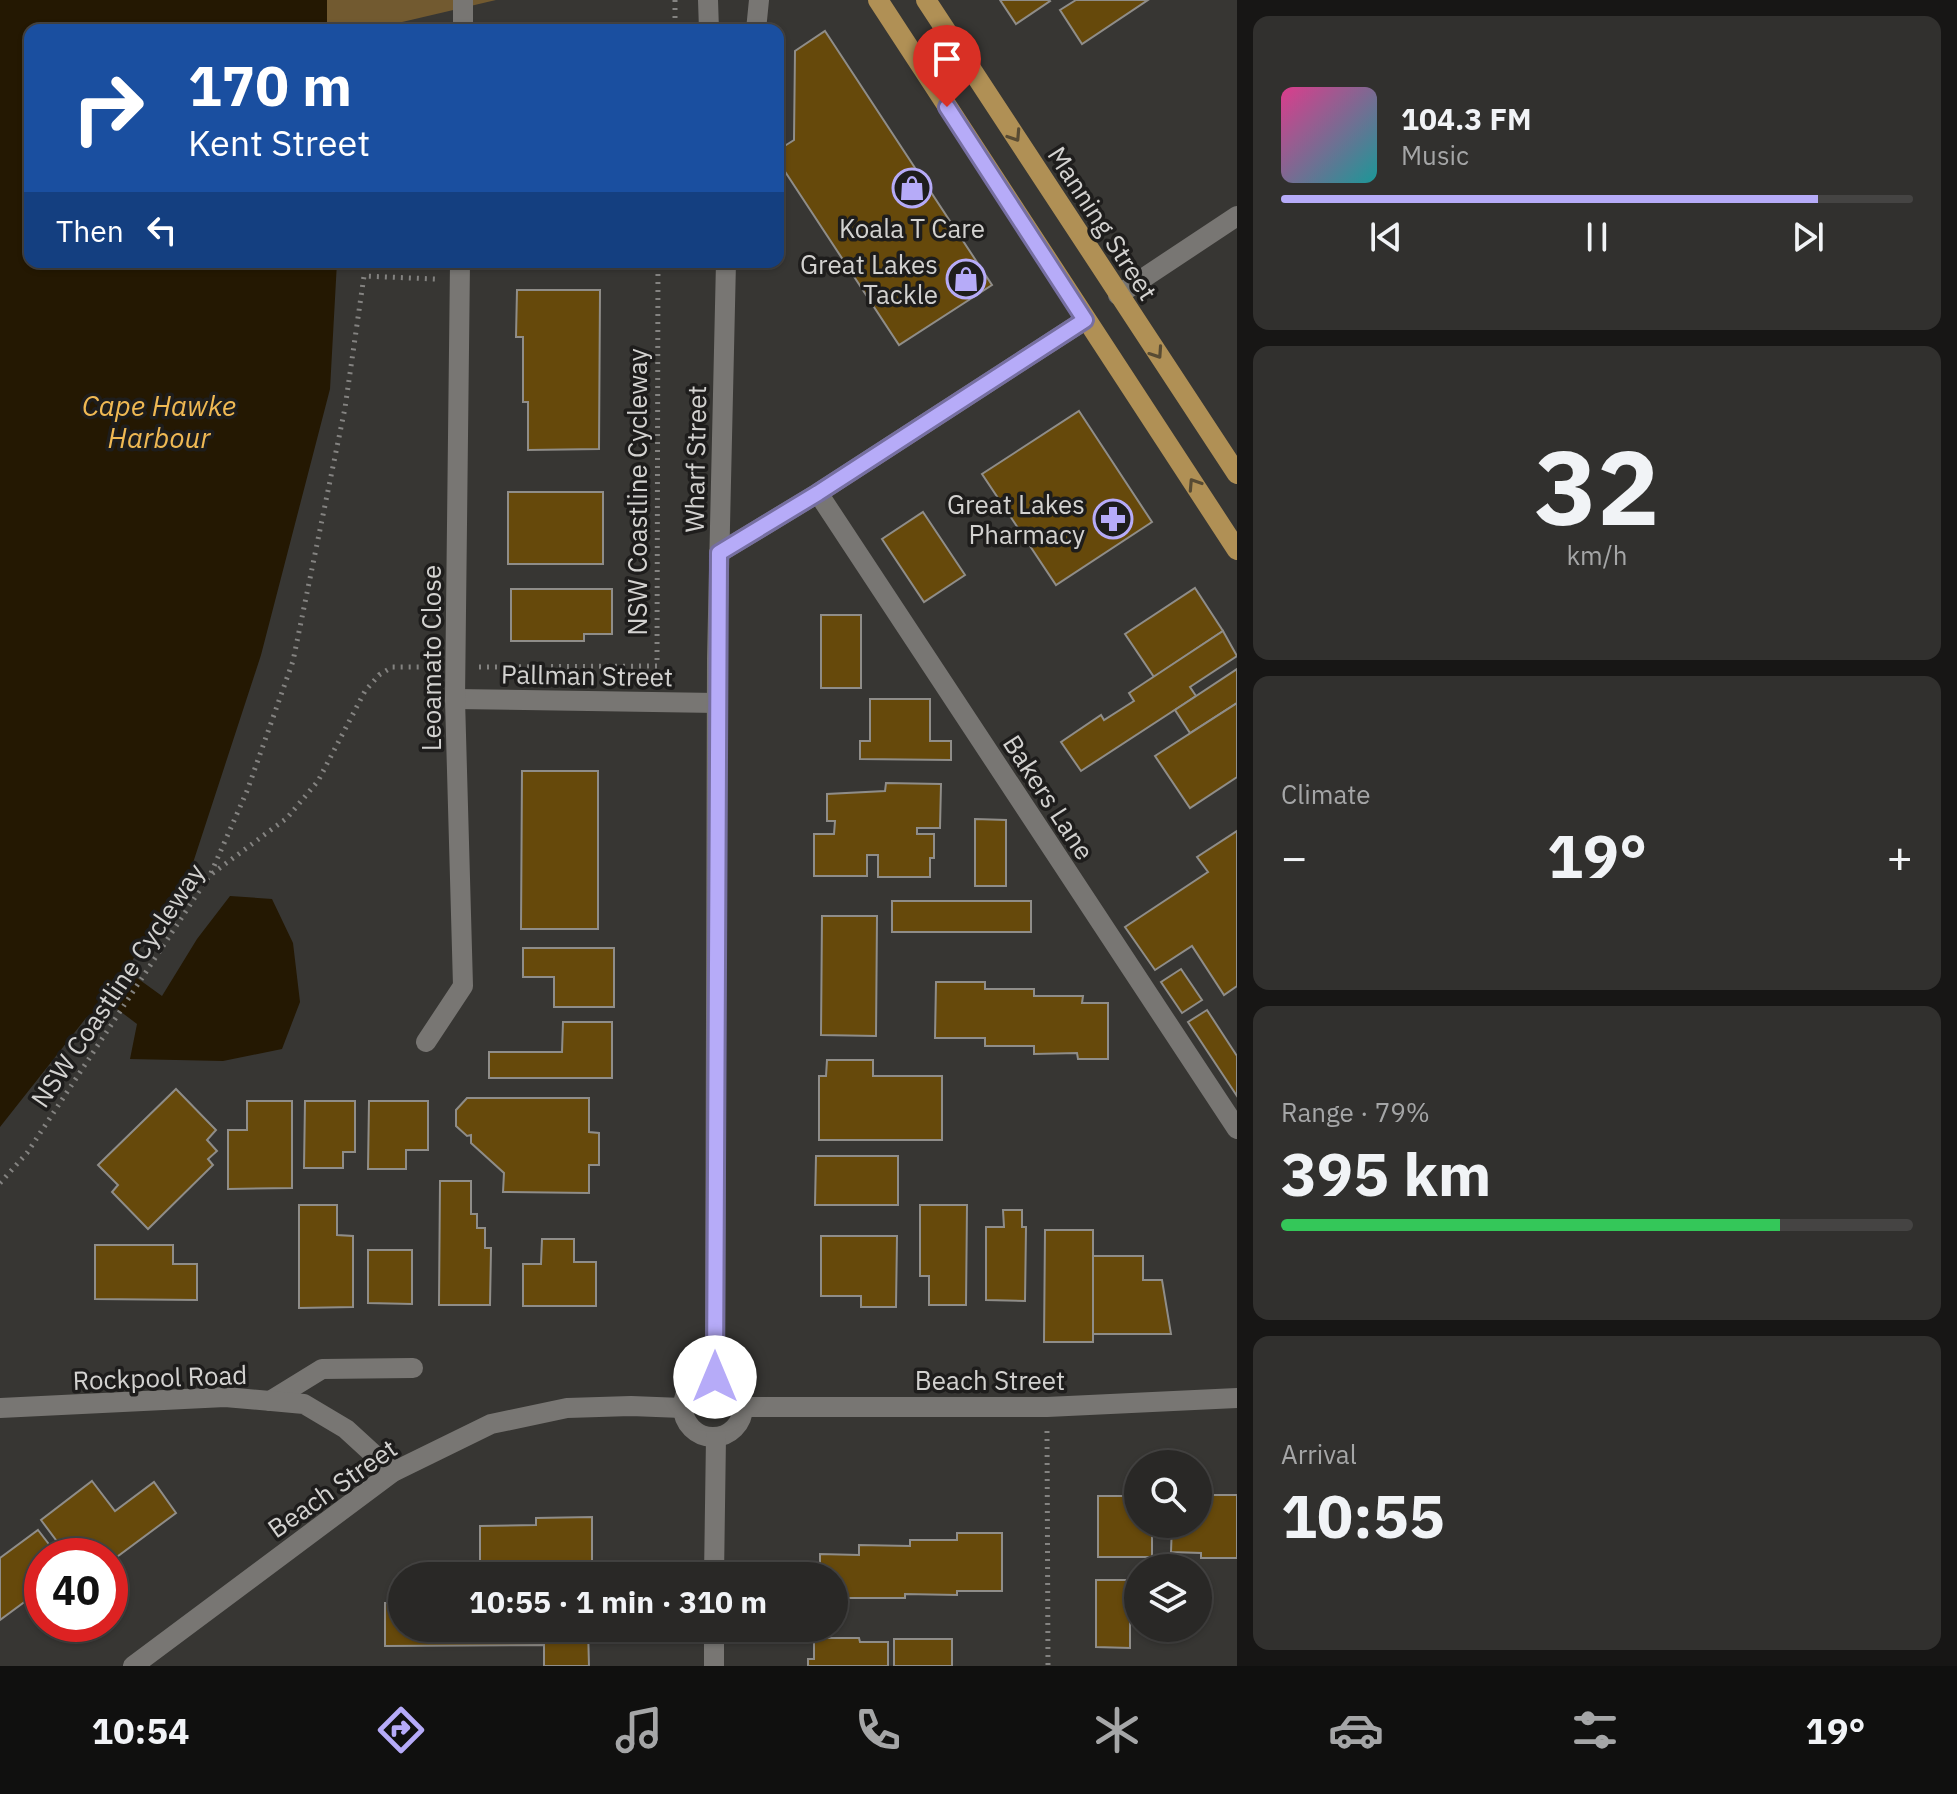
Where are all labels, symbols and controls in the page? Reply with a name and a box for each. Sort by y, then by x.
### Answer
pin [913,25,981,107]
icon: arrive [925,37,969,81]
text: 170 m [188,49,352,121]
icon: right [56,56,160,160]
text: 104.3 FM [1401,99,1532,138]
text: Kent Street [188,119,370,166]
one-way arrow [1005,127,1020,141]
text: Music [1401,138,1469,172]
street label: Manning Street [1041,140,1165,306]
shop icon: Koala T Care [891,167,933,209]
icon: left [140,208,184,252]
text: Then [56,211,124,250]
place label: Koala T Care [839,211,985,245]
icon: previous [1364,215,1408,259]
icon: pause [1575,215,1619,259]
icon: next [1786,215,1830,259]
place label: Great Lakes Tackle [800,247,938,311]
shop icon: Great Lakes Tackle [945,258,987,300]
one-way arrow [1147,345,1162,359]
street label: NSW Coastline Cycleway [620,348,654,636]
street label: Wharf Street [677,385,713,533]
water label: Cape Hawke Harbour [82,387,236,456]
text: 32 [1535,418,1659,554]
one-way arrow [1189,479,1204,493]
place label: Great Lakes Pharmacy [947,487,1085,551]
pharmacy icon: Great Lakes Pharmacy [1092,498,1134,540]
text: km/h [1566,538,1628,572]
street label: Leoamato Close [414,565,448,751]
street label: Pallman Street [501,656,673,694]
street label: Bakers Lane [996,728,1102,866]
text: Climate [1281,777,1371,811]
text: 19° [1547,816,1647,895]
text: − [1281,828,1307,885]
text: + [1887,828,1913,885]
street label: NSW Coastline Cycleway [23,856,212,1114]
text: Range · 79% [1281,1095,1430,1129]
text: 395 km [1281,1134,1491,1213]
position arrow [673,1335,757,1419]
street label: Rockpool Road [72,1357,248,1397]
street label: Beach Street [915,1363,1065,1397]
street label: Beach Street [261,1431,403,1545]
text: Arrival [1281,1437,1357,1471]
map controls [1124,1450,1212,1642]
button: search [1124,1450,1212,1538]
text: 10:55 [1281,1476,1445,1555]
speed limit sign: 40 [24,1538,128,1642]
button: layers [1124,1554,1212,1642]
text: 10:55 · 1 min · 310 m [469,1582,767,1621]
icon: directions [373,1702,429,1758]
icon: music [611,1702,667,1758]
icon: phone [850,1702,906,1758]
icon: climate [1089,1702,1145,1758]
icon: car [1328,1702,1384,1758]
icon: filters [1567,1702,1623,1758]
text: 10:54 [91,1707,190,1754]
text: 19° [1805,1707,1866,1754]

